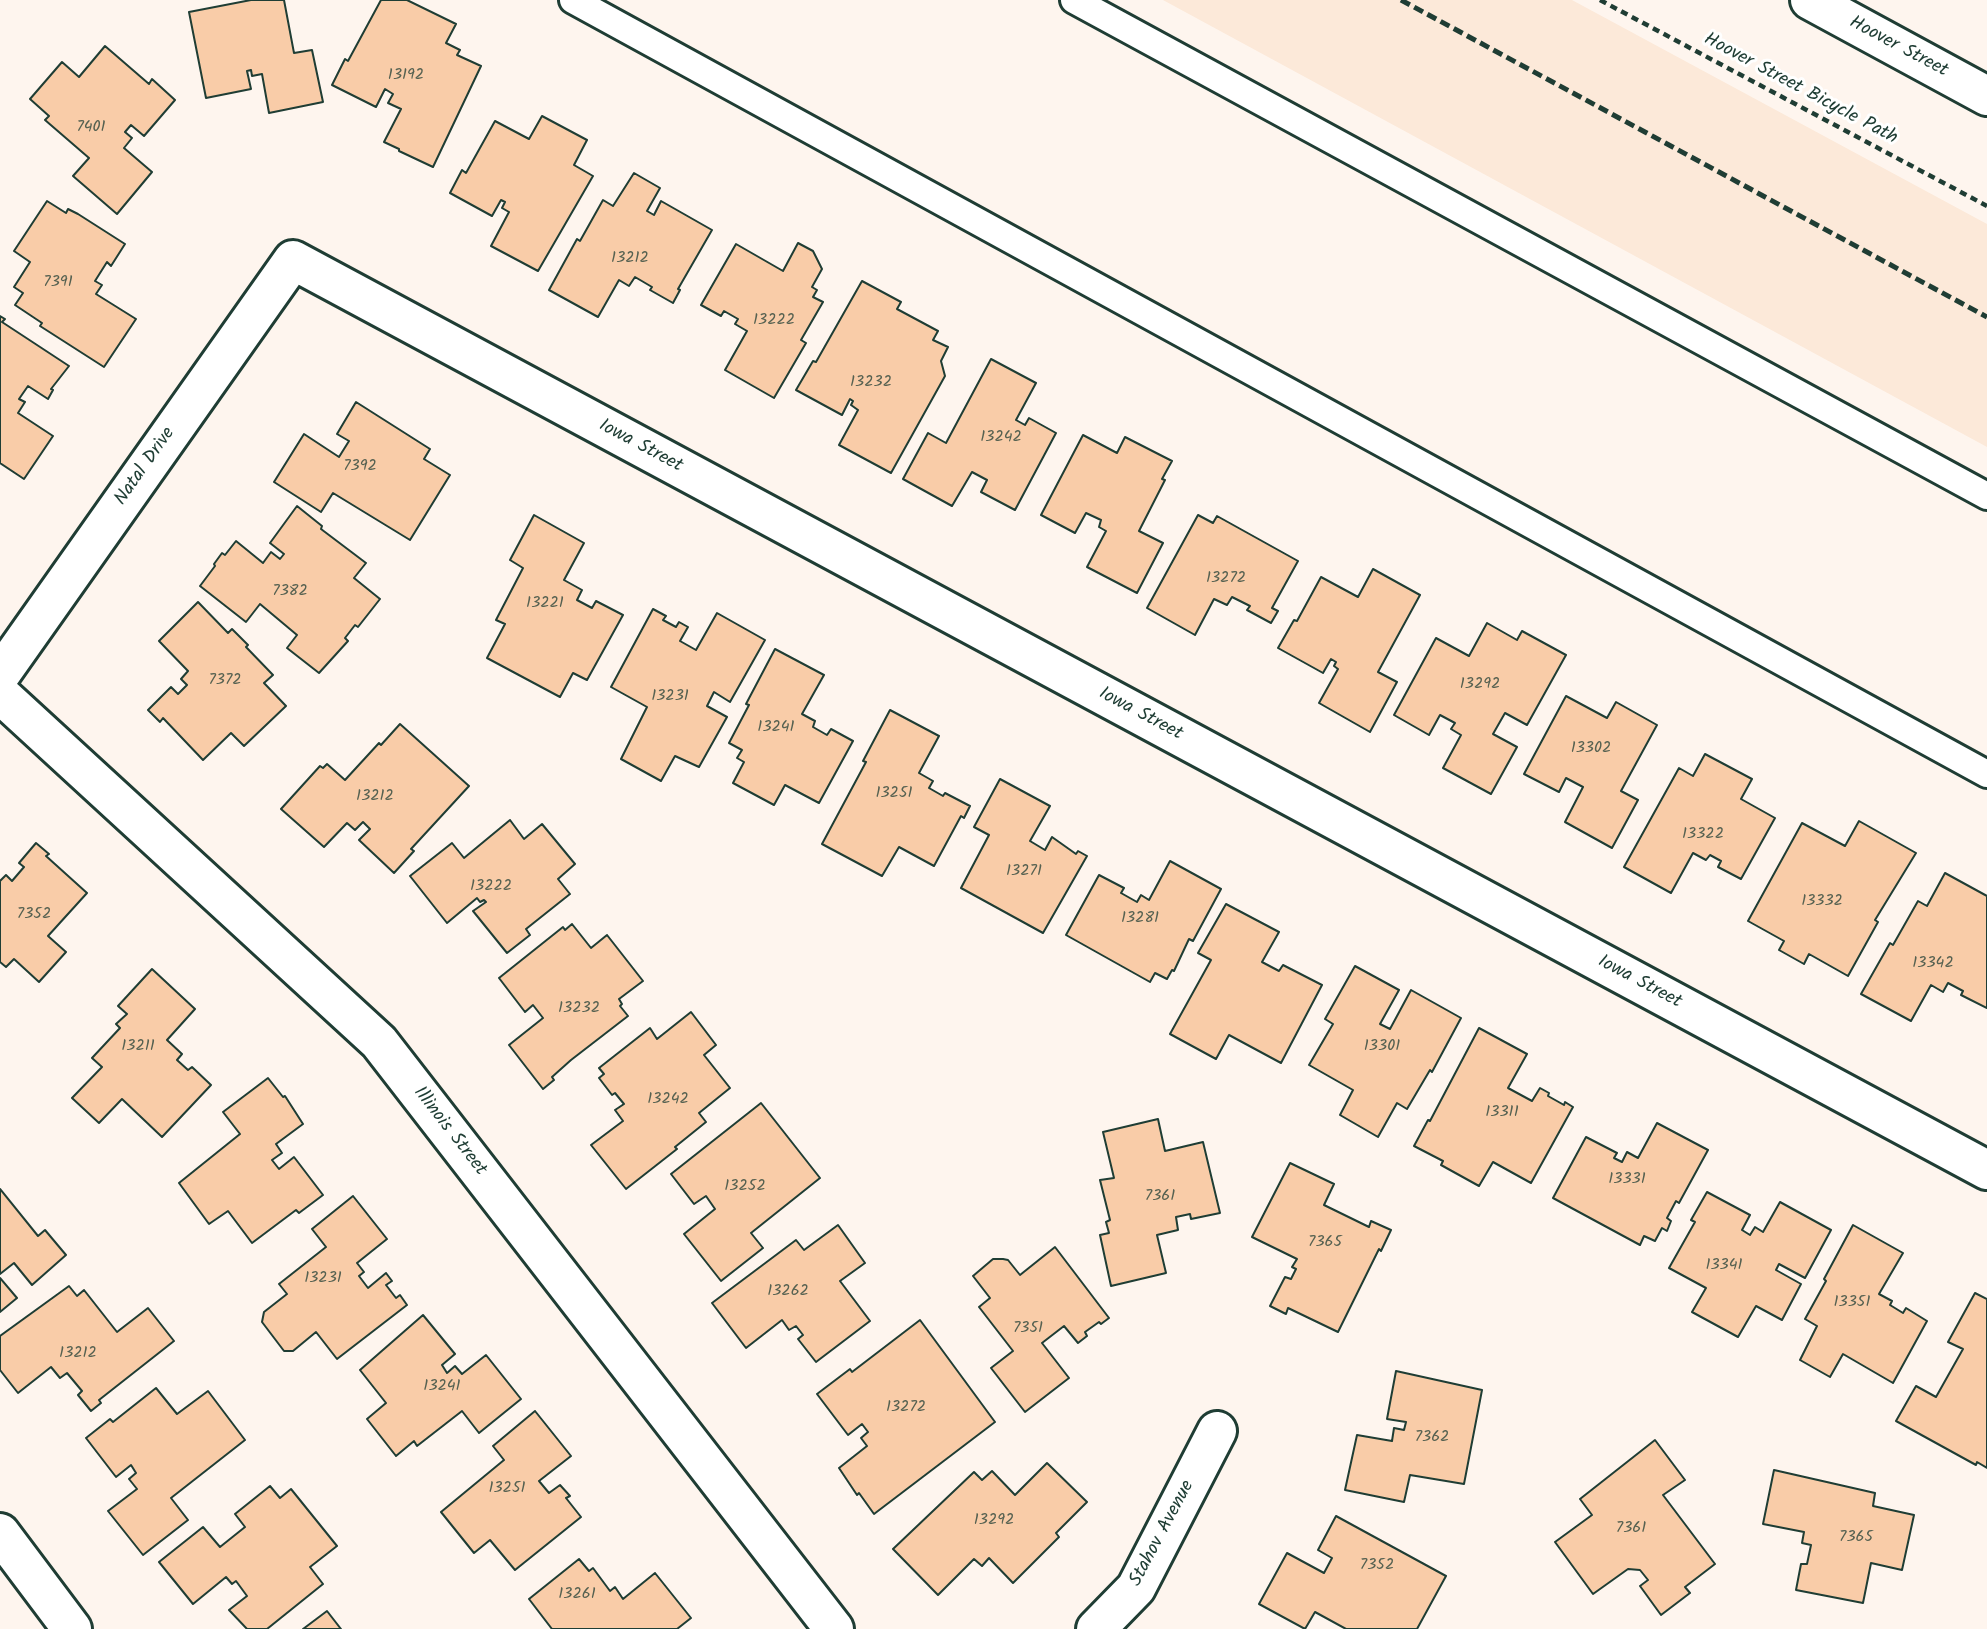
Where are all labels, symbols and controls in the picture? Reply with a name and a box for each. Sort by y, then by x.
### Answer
street label: Hoover Street [1845,12,1951,84]
street label: Hoover Street Bicycle Path [1699,29,1901,151]
house number: 13192 [388,66,424,86]
house number: 7401 [76,118,106,138]
house number: 13212 [611,249,649,269]
house number: 7391 [43,273,73,293]
house number: 13222 [753,311,795,331]
house number: 13232 [850,373,892,393]
street label: Iowa Street [594,415,686,479]
street label: Natal Drive [111,424,181,510]
house number: 13242 [980,428,1022,448]
house number: 7392 [343,457,377,477]
house number: 13272 [1206,569,1246,589]
house number: 7382 [272,582,308,602]
house number: 13221 [526,594,564,614]
house number: 7372 [208,671,242,691]
house number: 13292 [1460,675,1500,695]
street label: Iowa Street [1094,683,1186,747]
house number: 13231 [651,687,689,707]
house number: 13241 [757,718,795,738]
house number: 13302 [1571,739,1611,759]
house number: 13251 [875,784,913,804]
house number: 13212 [356,787,394,807]
house number: 13322 [1682,825,1724,845]
house number: 13271 [1006,862,1042,882]
house number: 13222 [470,877,512,897]
house number: 13332 [1801,892,1843,912]
house number: 7352 [17,905,51,925]
house number: 13281 [1121,909,1159,929]
street label: Iowa Street [1593,951,1685,1015]
house number: 13342 [1912,954,1954,974]
house number: 13232 [558,999,600,1019]
house number: 13211 [121,1037,155,1057]
house number: 13301 [1364,1037,1400,1057]
street label: Illinois Street [407,1083,491,1181]
house number: 13242 [647,1090,689,1110]
house number: 13311 [1485,1103,1519,1123]
house number: 13331 [1608,1170,1646,1190]
house number: 13252 [724,1177,766,1197]
house number: 7361 [1145,1187,1175,1207]
house number: 7365 [1308,1233,1342,1253]
house number: 13341 [1705,1256,1743,1276]
house number: 13231 [304,1269,342,1289]
house number: 13262 [767,1282,809,1302]
house number: 13351 [1834,1293,1870,1313]
house number: 7351 [1013,1319,1043,1339]
house number: 13212 [59,1344,97,1364]
house number: 13241 [423,1377,461,1397]
house number: 13272 [886,1398,926,1418]
house number: 7362 [1415,1428,1449,1448]
street label: Stahov Avenue [1126,1477,1200,1591]
house number: 13251 [488,1479,526,1499]
house number: 13292 [974,1511,1014,1531]
house number: 7361 [1616,1519,1646,1539]
house number: 7365 [1839,1528,1873,1548]
house number: 7352 [1360,1556,1394,1576]
house number: 13261 [558,1585,596,1605]

